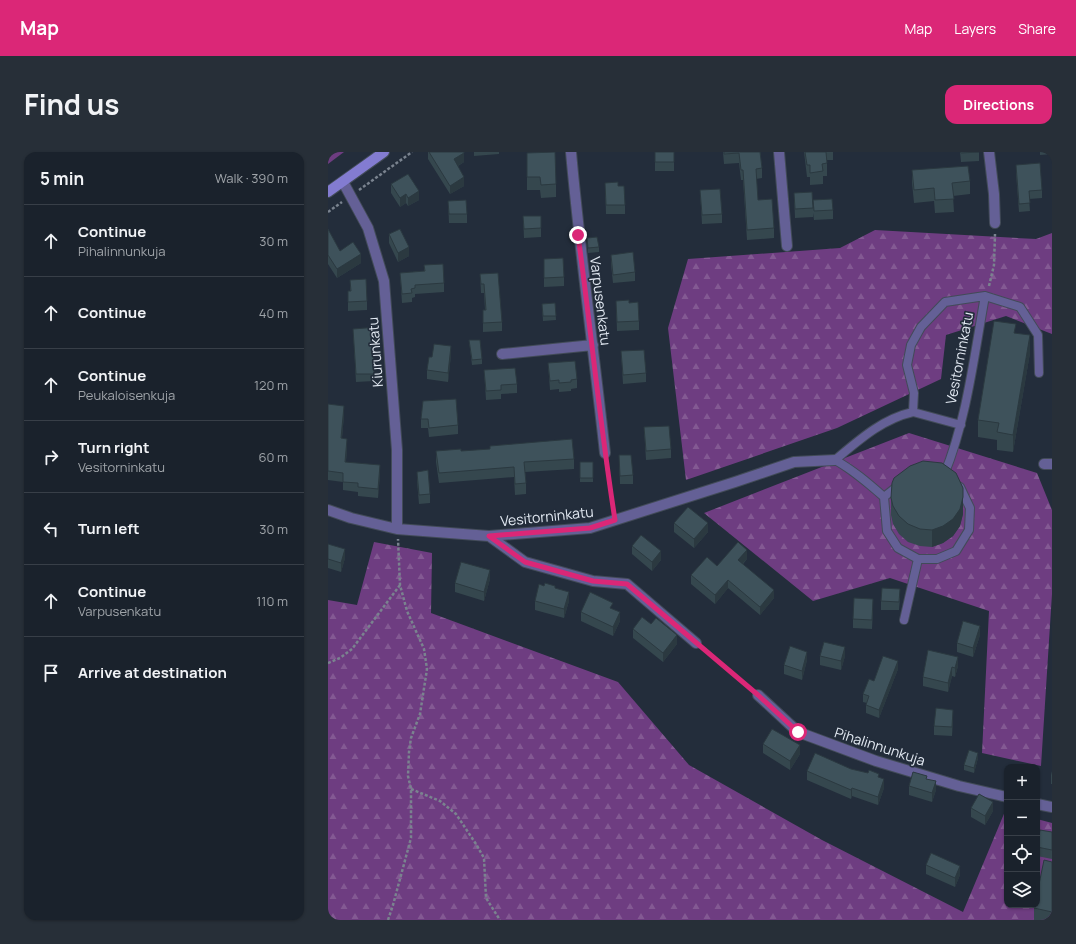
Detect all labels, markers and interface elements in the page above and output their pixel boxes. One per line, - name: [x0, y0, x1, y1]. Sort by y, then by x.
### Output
- text: Map: [20, 15, 59, 41]
- text: Map: [904, 19, 932, 38]
- text: Layers: [954, 19, 996, 38]
- text: Share: [1018, 19, 1056, 38]
- text: Find us: [24, 85, 119, 123]
- button: Directions: [945, 85, 1052, 124]
- text: 5 min: [40, 167, 84, 190]
- text: Walk · 390 m: [215, 169, 288, 187]
- text: Continue: [78, 221, 146, 242]
- route end: [569, 226, 587, 244]
- icon: ahead: [40, 230, 62, 252]
- text: 30 m: [259, 232, 288, 250]
- text: Pihalinnunkuja: [78, 242, 165, 260]
- street label: Varpusenkatu: [586, 255, 616, 347]
- icon: ahead: [40, 302, 62, 324]
- text: Continue: [78, 302, 146, 323]
- text: 40 m: [259, 304, 288, 322]
- street label: Vesitorninkatu: [941, 310, 977, 406]
- street label: Kiurunkatu: [363, 316, 387, 388]
- text: Continue: [78, 365, 146, 386]
- icon: ahead: [40, 374, 62, 396]
- text: 120 m: [254, 376, 288, 394]
- text: Peukaloisenkuja: [78, 386, 175, 404]
- text: Turn right: [78, 437, 149, 458]
- icon: right: [40, 446, 62, 468]
- text: 60 m: [258, 448, 288, 466]
- text: Vesitorninkatu: [78, 458, 165, 476]
- street label: Vesitorninkatu: [499, 502, 595, 530]
- icon: left: [40, 518, 62, 540]
- text: Turn left: [78, 518, 140, 539]
- text: 30 m: [259, 520, 288, 538]
- text: Continue: [78, 581, 146, 602]
- icon: ahead: [40, 590, 62, 612]
- text: 110 m: [256, 592, 288, 610]
- text: Varpusenkatu: [78, 602, 161, 620]
- icon: arrive: [40, 662, 62, 684]
- text: Arrive at destination: [78, 662, 227, 683]
- street label: Pihalinnunkuja: [832, 722, 928, 770]
- route start: [789, 723, 807, 741]
- map controls: [1004, 764, 1040, 908]
- button: +: [1004, 764, 1040, 800]
- button: −: [1004, 800, 1040, 836]
- button: locate: [1004, 836, 1040, 872]
- button: layers: [1004, 872, 1040, 908]

